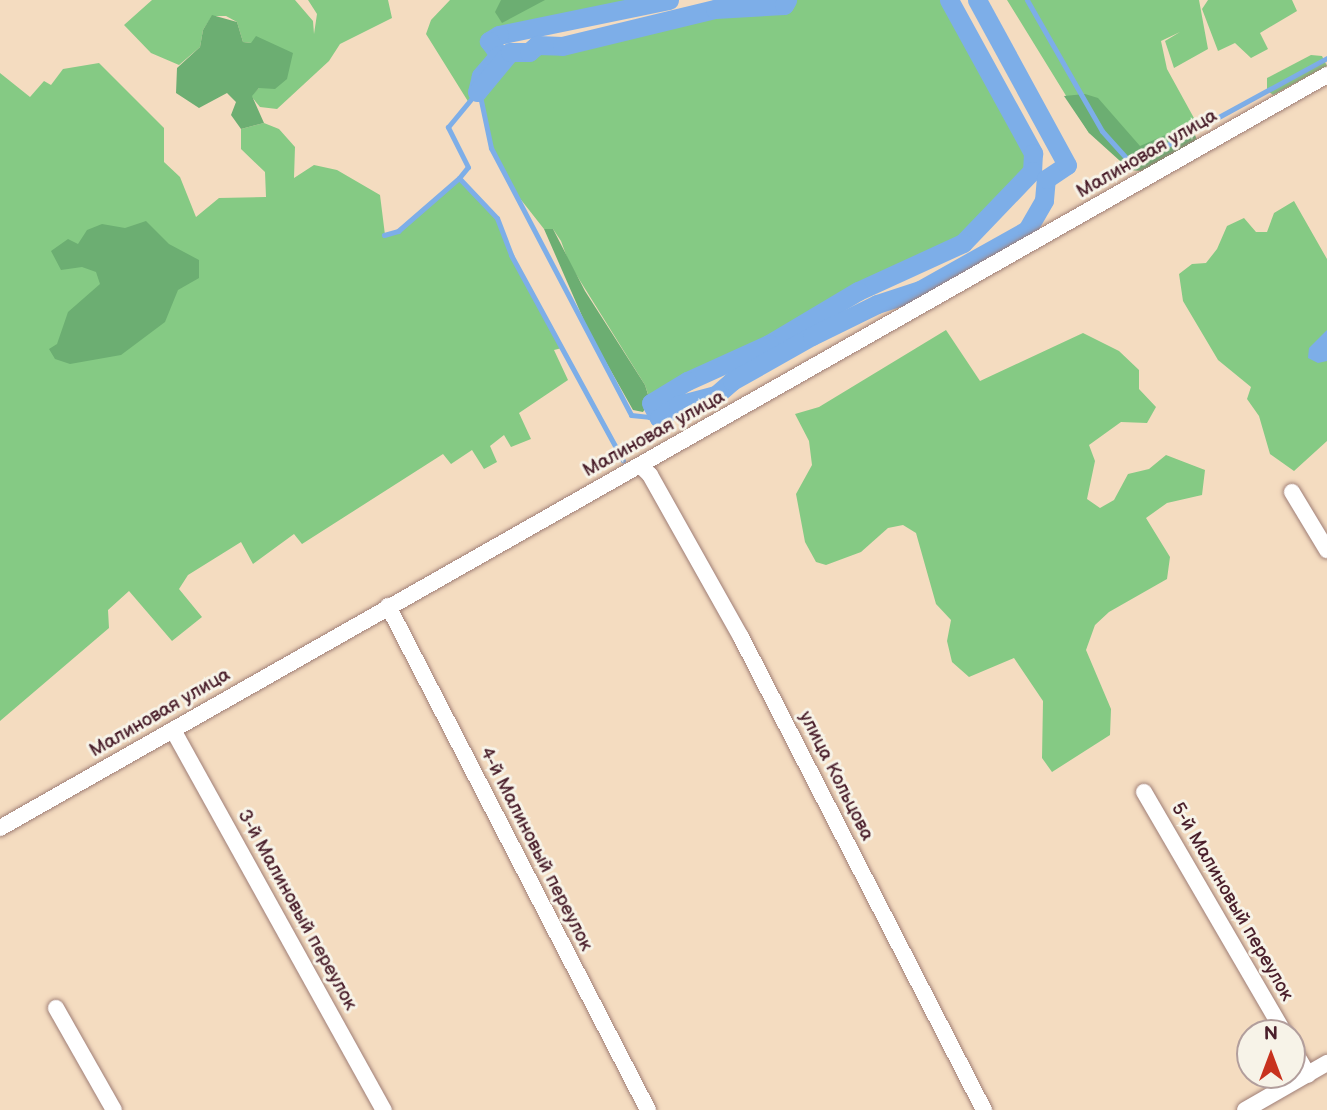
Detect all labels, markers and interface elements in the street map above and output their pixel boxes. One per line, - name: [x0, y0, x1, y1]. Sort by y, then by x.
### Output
- street label: Малиновая улица: [1073, 104, 1221, 204]
- street label: Малиновая улица: [579, 386, 729, 482]
- street label: Малиновая улица: [86, 663, 234, 763]
- street label: улица Кольцова: [794, 707, 878, 845]
- street label: 4-й Малиновый переулок: [475, 743, 597, 955]
- street label: 5-й Малиновый переулок: [1166, 799, 1298, 1005]
- street label: 3-й Малиновый переулок: [232, 806, 362, 1014]
- north arrow: [1236, 1019, 1306, 1089]
- text: N: [1264, 1023, 1278, 1046]

